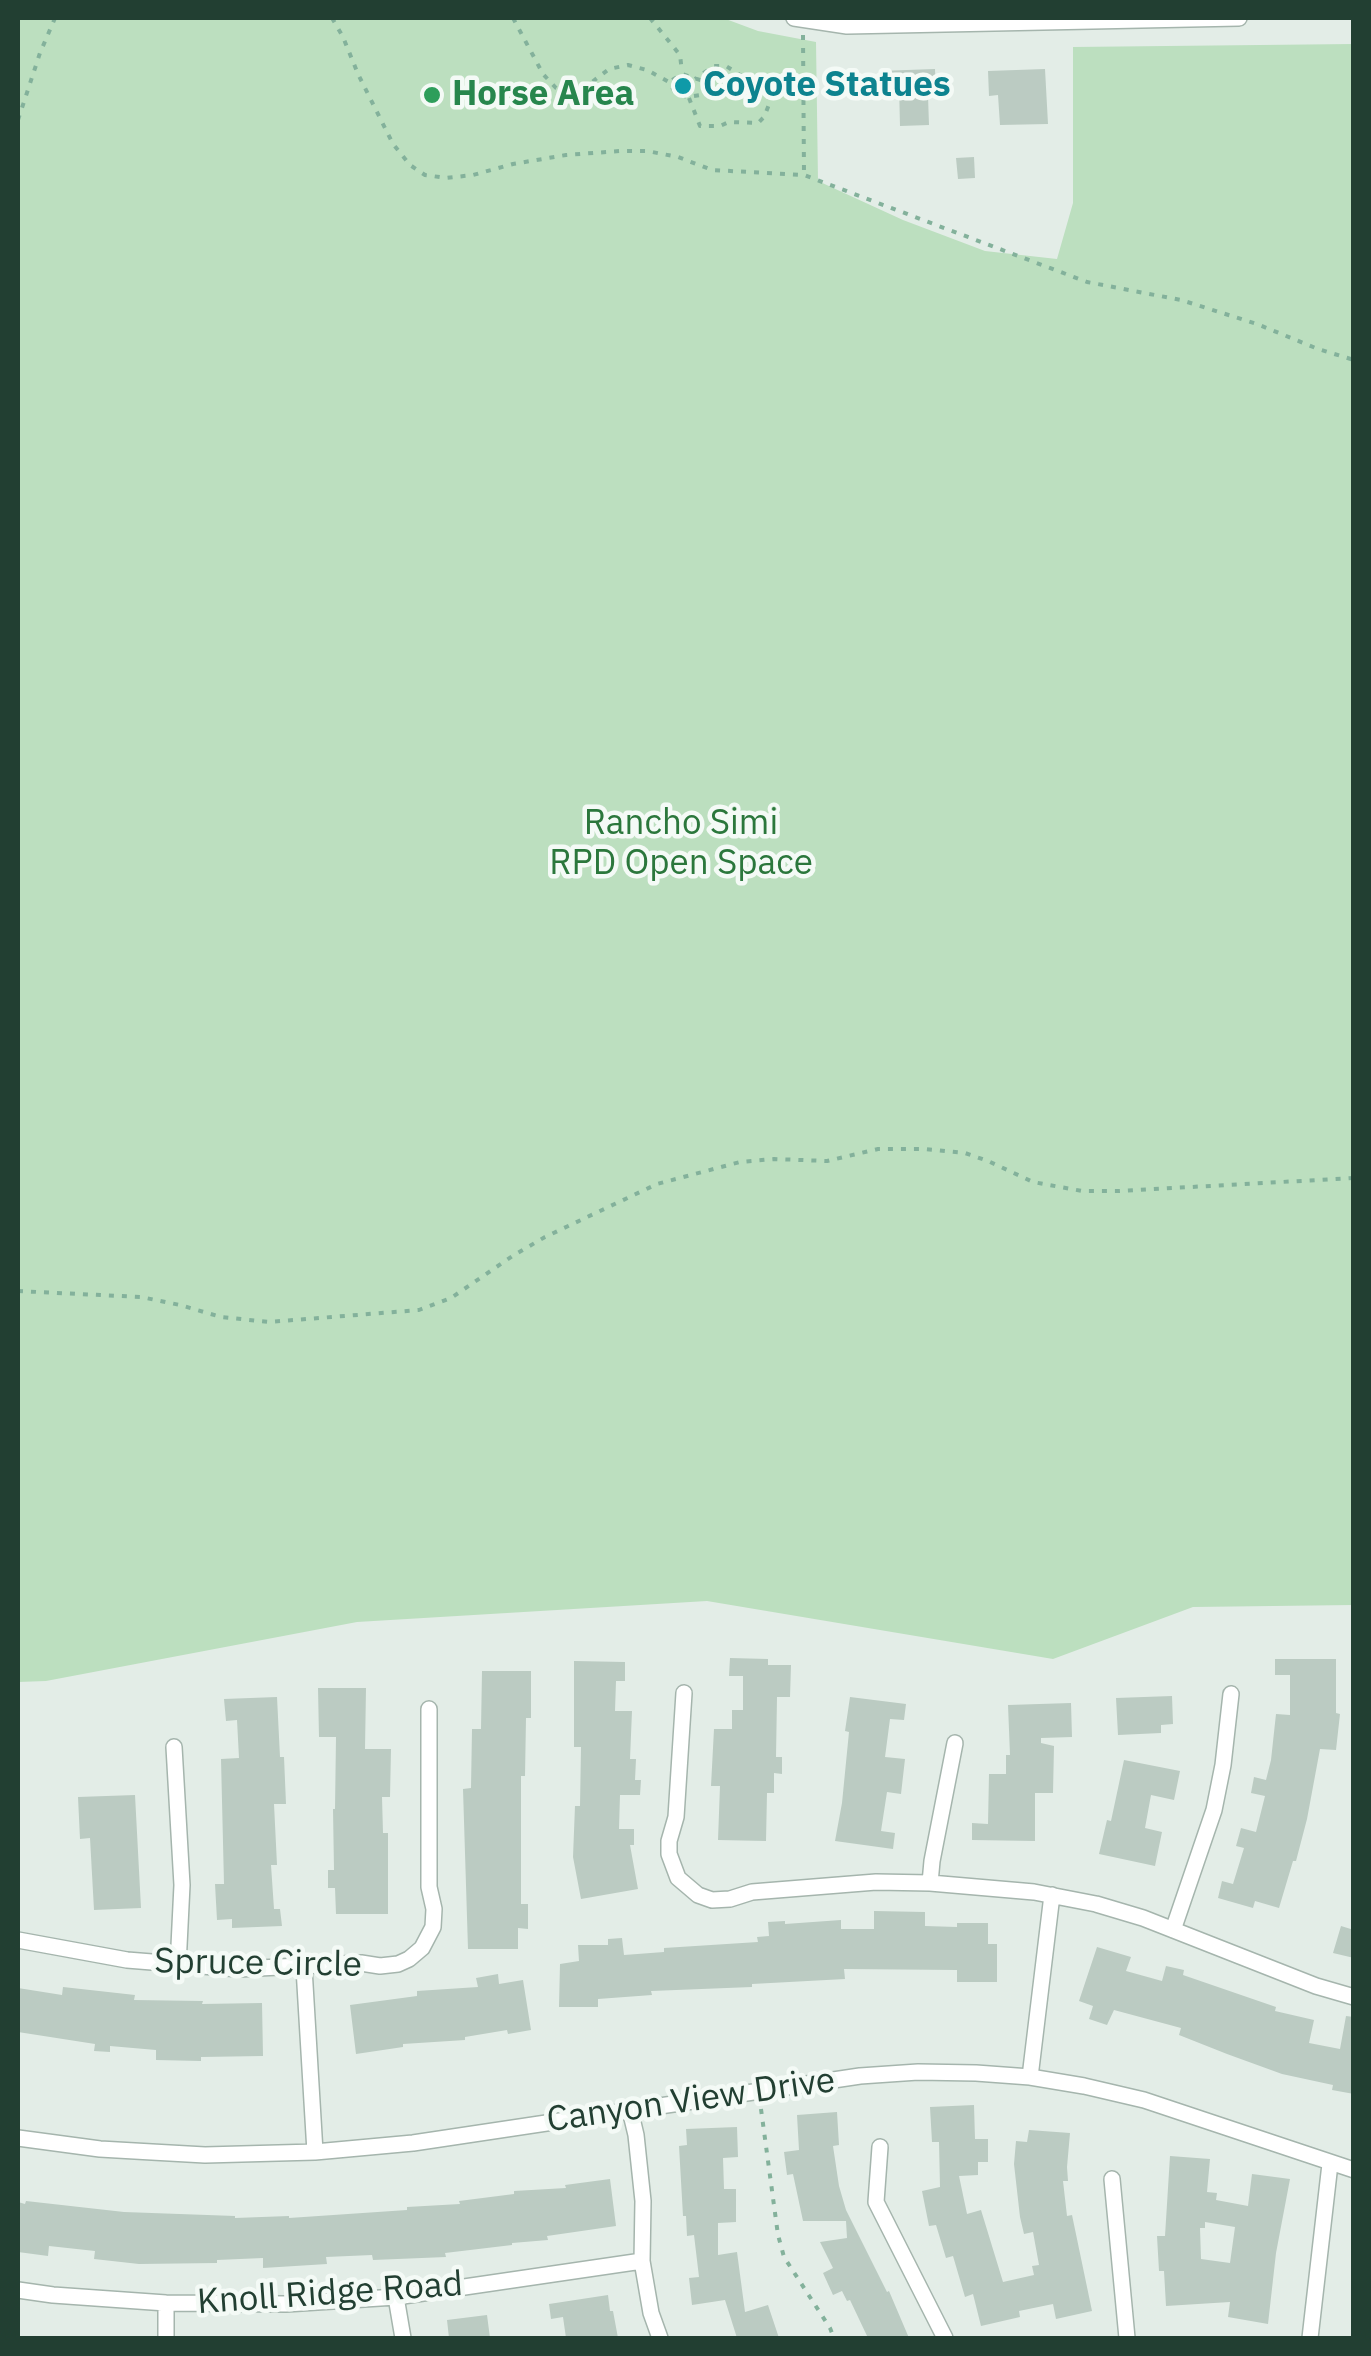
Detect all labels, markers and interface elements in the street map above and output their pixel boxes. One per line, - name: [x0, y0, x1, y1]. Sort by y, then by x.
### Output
- place label: Coyote Statues: [703, 65, 951, 107]
- place label: Horse Area: [452, 74, 634, 116]
- marker: Coyote Statues: [672, 75, 694, 97]
- marker: Horse Area: [421, 84, 443, 106]
- park label: Rancho Simi RPD Open Space: [549, 803, 813, 885]
- street label: Spruce Circle: [154, 1941, 362, 1987]
- street label: Canyon View Drive: [544, 2060, 838, 2142]
- street label: Knoll Ridge Road: [196, 2264, 464, 2324]

